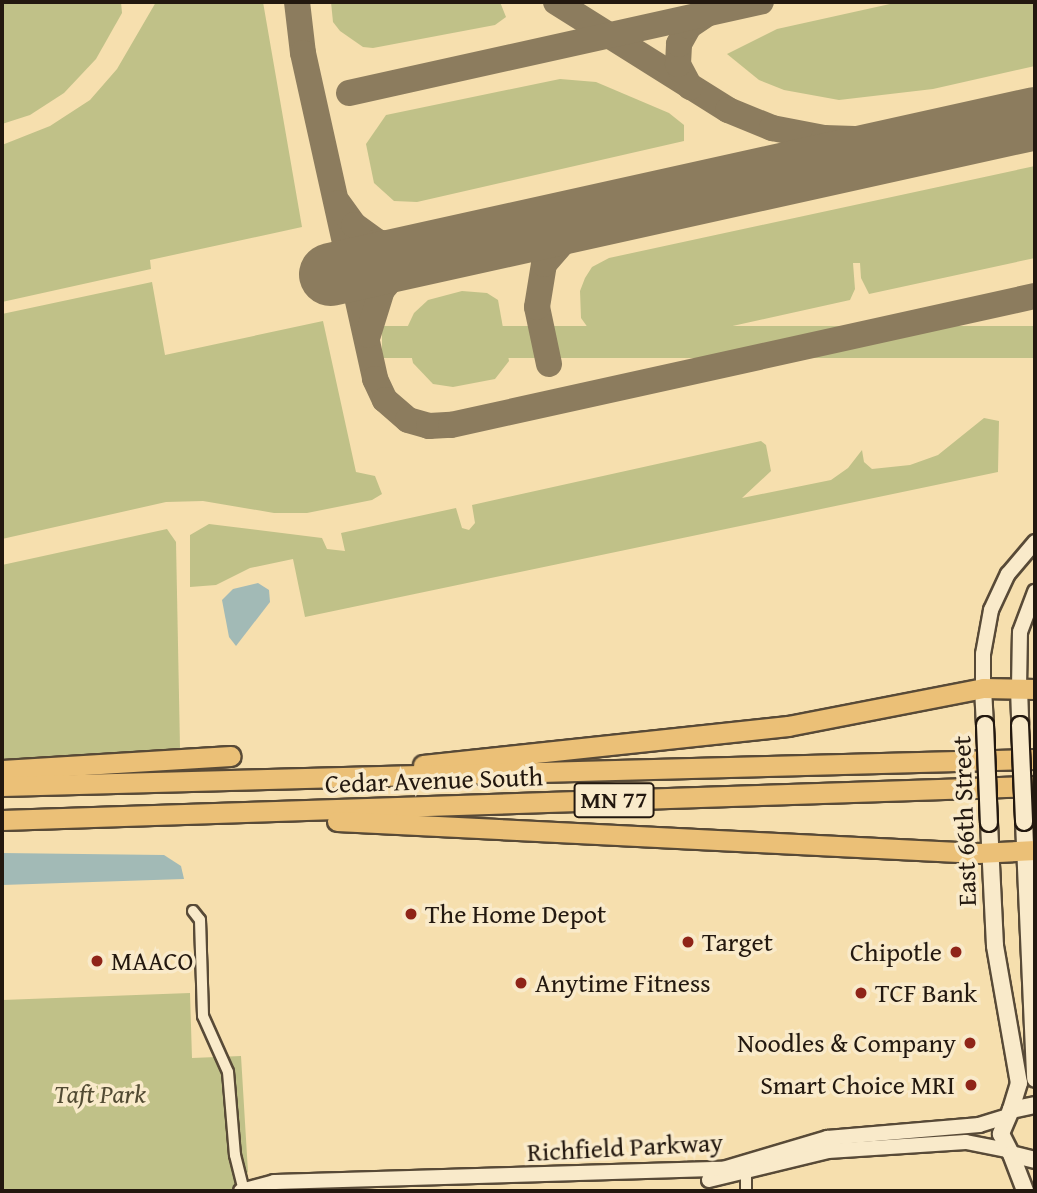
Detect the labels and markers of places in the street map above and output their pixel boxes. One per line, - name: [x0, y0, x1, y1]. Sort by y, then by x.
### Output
- place label: The Home Depot: [425, 898, 606, 930]
- marker: The Home Depot: [403, 906, 419, 922]
- place label: Target: [702, 926, 773, 958]
- marker: Target: [680, 934, 696, 950]
- place label: Chipotle: [850, 936, 942, 968]
- marker: Chipotle: [948, 944, 964, 960]
- place label: MAACO: [111, 945, 193, 977]
- marker: MAACO: [89, 953, 105, 969]
- place label: Anytime Fitness: [535, 967, 711, 999]
- marker: Anytime Fitness: [513, 975, 529, 991]
- place label: TCF Bank: [875, 977, 977, 1009]
- marker: TCF Bank: [853, 985, 869, 1001]
- place label: Noodles & Company: [737, 1027, 956, 1059]
- marker: Noodles & Company: [962, 1035, 978, 1051]
- place label: Smart Choice MRI: [760, 1069, 955, 1101]
- marker: Smart Choice MRI: [961, 1075, 981, 1095]

